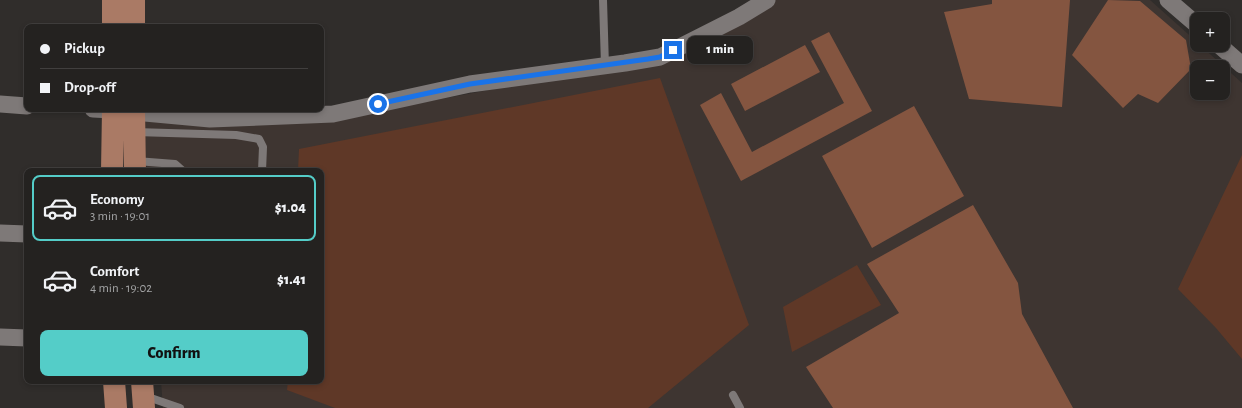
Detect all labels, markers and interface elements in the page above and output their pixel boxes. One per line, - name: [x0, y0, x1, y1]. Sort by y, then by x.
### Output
- map controls: [1190, 12, 1230, 100]
- button: +: [1190, 12, 1230, 52]
- callout: 1 min: [687, 36, 753, 64]
- text: Pickup: [64, 41, 105, 56]
- route end: [664, 41, 682, 59]
- text: 1 min: [706, 43, 734, 56]
- button: −: [1190, 60, 1230, 100]
- text: Drop-off: [64, 80, 116, 95]
- route start: [369, 95, 387, 113]
- icon: car: [42, 190, 78, 226]
- text: Economy: [90, 192, 144, 207]
- text: $1.04: [275, 200, 306, 215]
- text: 3 min · 19:01: [90, 210, 150, 223]
- icon: car: [42, 262, 78, 298]
- text: Comfort: [90, 264, 139, 279]
- text: $1.41: [277, 272, 306, 287]
- text: 4 min · 19:02: [90, 282, 152, 295]
- button: Confirm: [40, 330, 308, 376]

